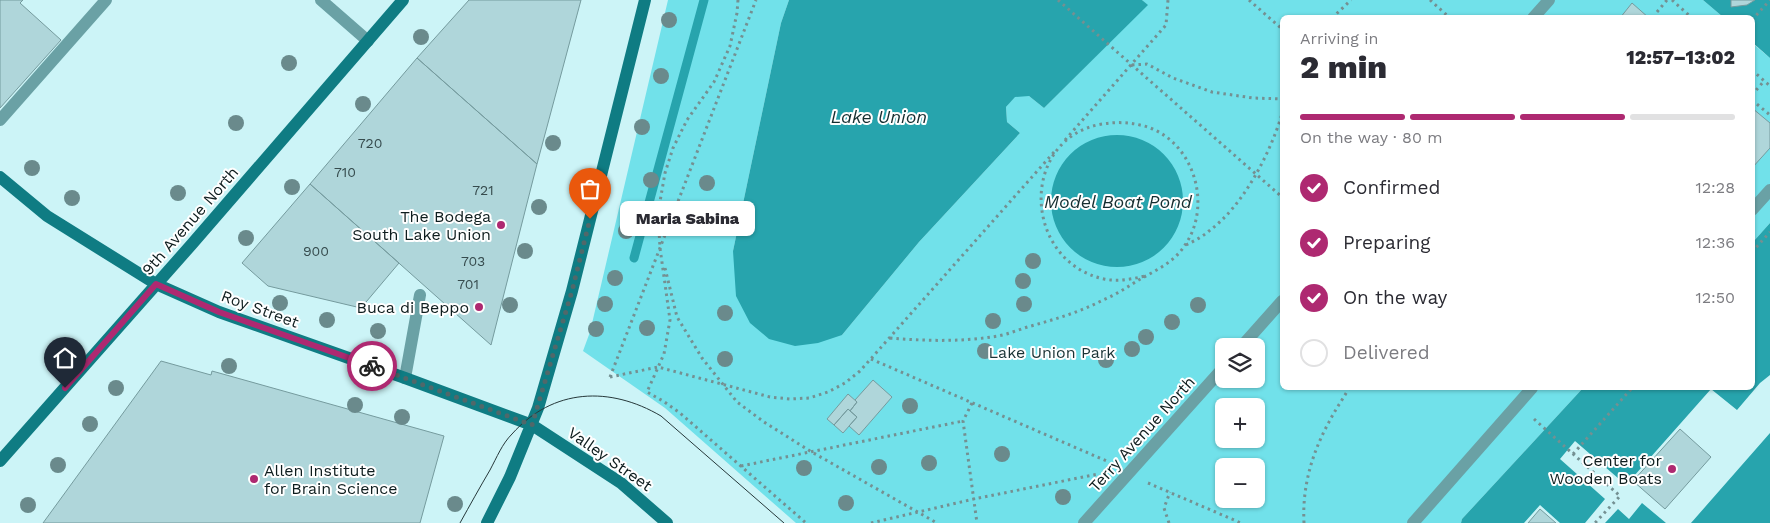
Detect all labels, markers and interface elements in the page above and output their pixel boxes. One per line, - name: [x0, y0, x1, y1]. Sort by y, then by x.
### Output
- text: Arriving in: [1300, 29, 1378, 48]
- text: 12:57–13:02: [1626, 46, 1735, 69]
- text: 2 min: [1300, 48, 1387, 86]
- water label: Lake Union: [831, 106, 927, 127]
- text: On the way · 80 m: [1300, 128, 1443, 147]
- house number: 720: [358, 135, 382, 151]
- street label: 9th Avenue North: [138, 163, 242, 279]
- house number: 710: [334, 164, 356, 180]
- pin: [569, 168, 611, 219]
- icon: check: [1300, 174, 1328, 202]
- icon: bag: [576, 175, 604, 203]
- text: Confirmed: [1343, 176, 1440, 199]
- text: 12:28: [1696, 178, 1735, 197]
- house number: 721: [472, 182, 494, 198]
- water label: Model Boat Pond: [1044, 191, 1193, 212]
- callout: Maria Sabina: [620, 202, 755, 236]
- place label: The Bodega South Lake Union: [352, 207, 491, 244]
- text: Maria Sabina: [636, 209, 739, 228]
- marker: The Bodega South Lake Union: [495, 219, 507, 231]
- icon: check: [1300, 229, 1328, 257]
- text: Preparing: [1343, 231, 1430, 254]
- text: 12:36: [1696, 233, 1735, 252]
- house number: 900: [303, 243, 329, 259]
- house number: 703: [461, 253, 485, 269]
- house number: 701: [457, 276, 479, 292]
- icon: check: [1300, 284, 1328, 312]
- street label: Roy Street: [219, 286, 302, 332]
- text: On the way: [1343, 286, 1447, 309]
- text: 12:50: [1695, 288, 1735, 307]
- place label: Buca di Beppo: [356, 298, 469, 317]
- marker: Buca di Beppo: [473, 301, 485, 313]
- pin: [44, 337, 86, 388]
- map controls: [1215, 338, 1265, 508]
- button: layers: [1215, 338, 1265, 388]
- courier: [347, 341, 397, 391]
- text: Delivered: [1343, 341, 1430, 364]
- park label: Lake Union Park: [989, 343, 1115, 362]
- icon: home: [51, 344, 79, 372]
- icon: bike: [358, 352, 386, 380]
- street label: Terry Avenue North: [1085, 372, 1199, 496]
- button: +: [1215, 398, 1265, 448]
- street label: Valley Street: [564, 423, 656, 495]
- place label: Center for Wooden Boats: [1549, 451, 1662, 488]
- button: −: [1215, 458, 1265, 508]
- place label: Allen Institute for Brain Science: [264, 461, 398, 498]
- marker: Center for Wooden Boats: [1666, 463, 1678, 475]
- marker: Allen Institute for Brain Science: [248, 473, 260, 485]

